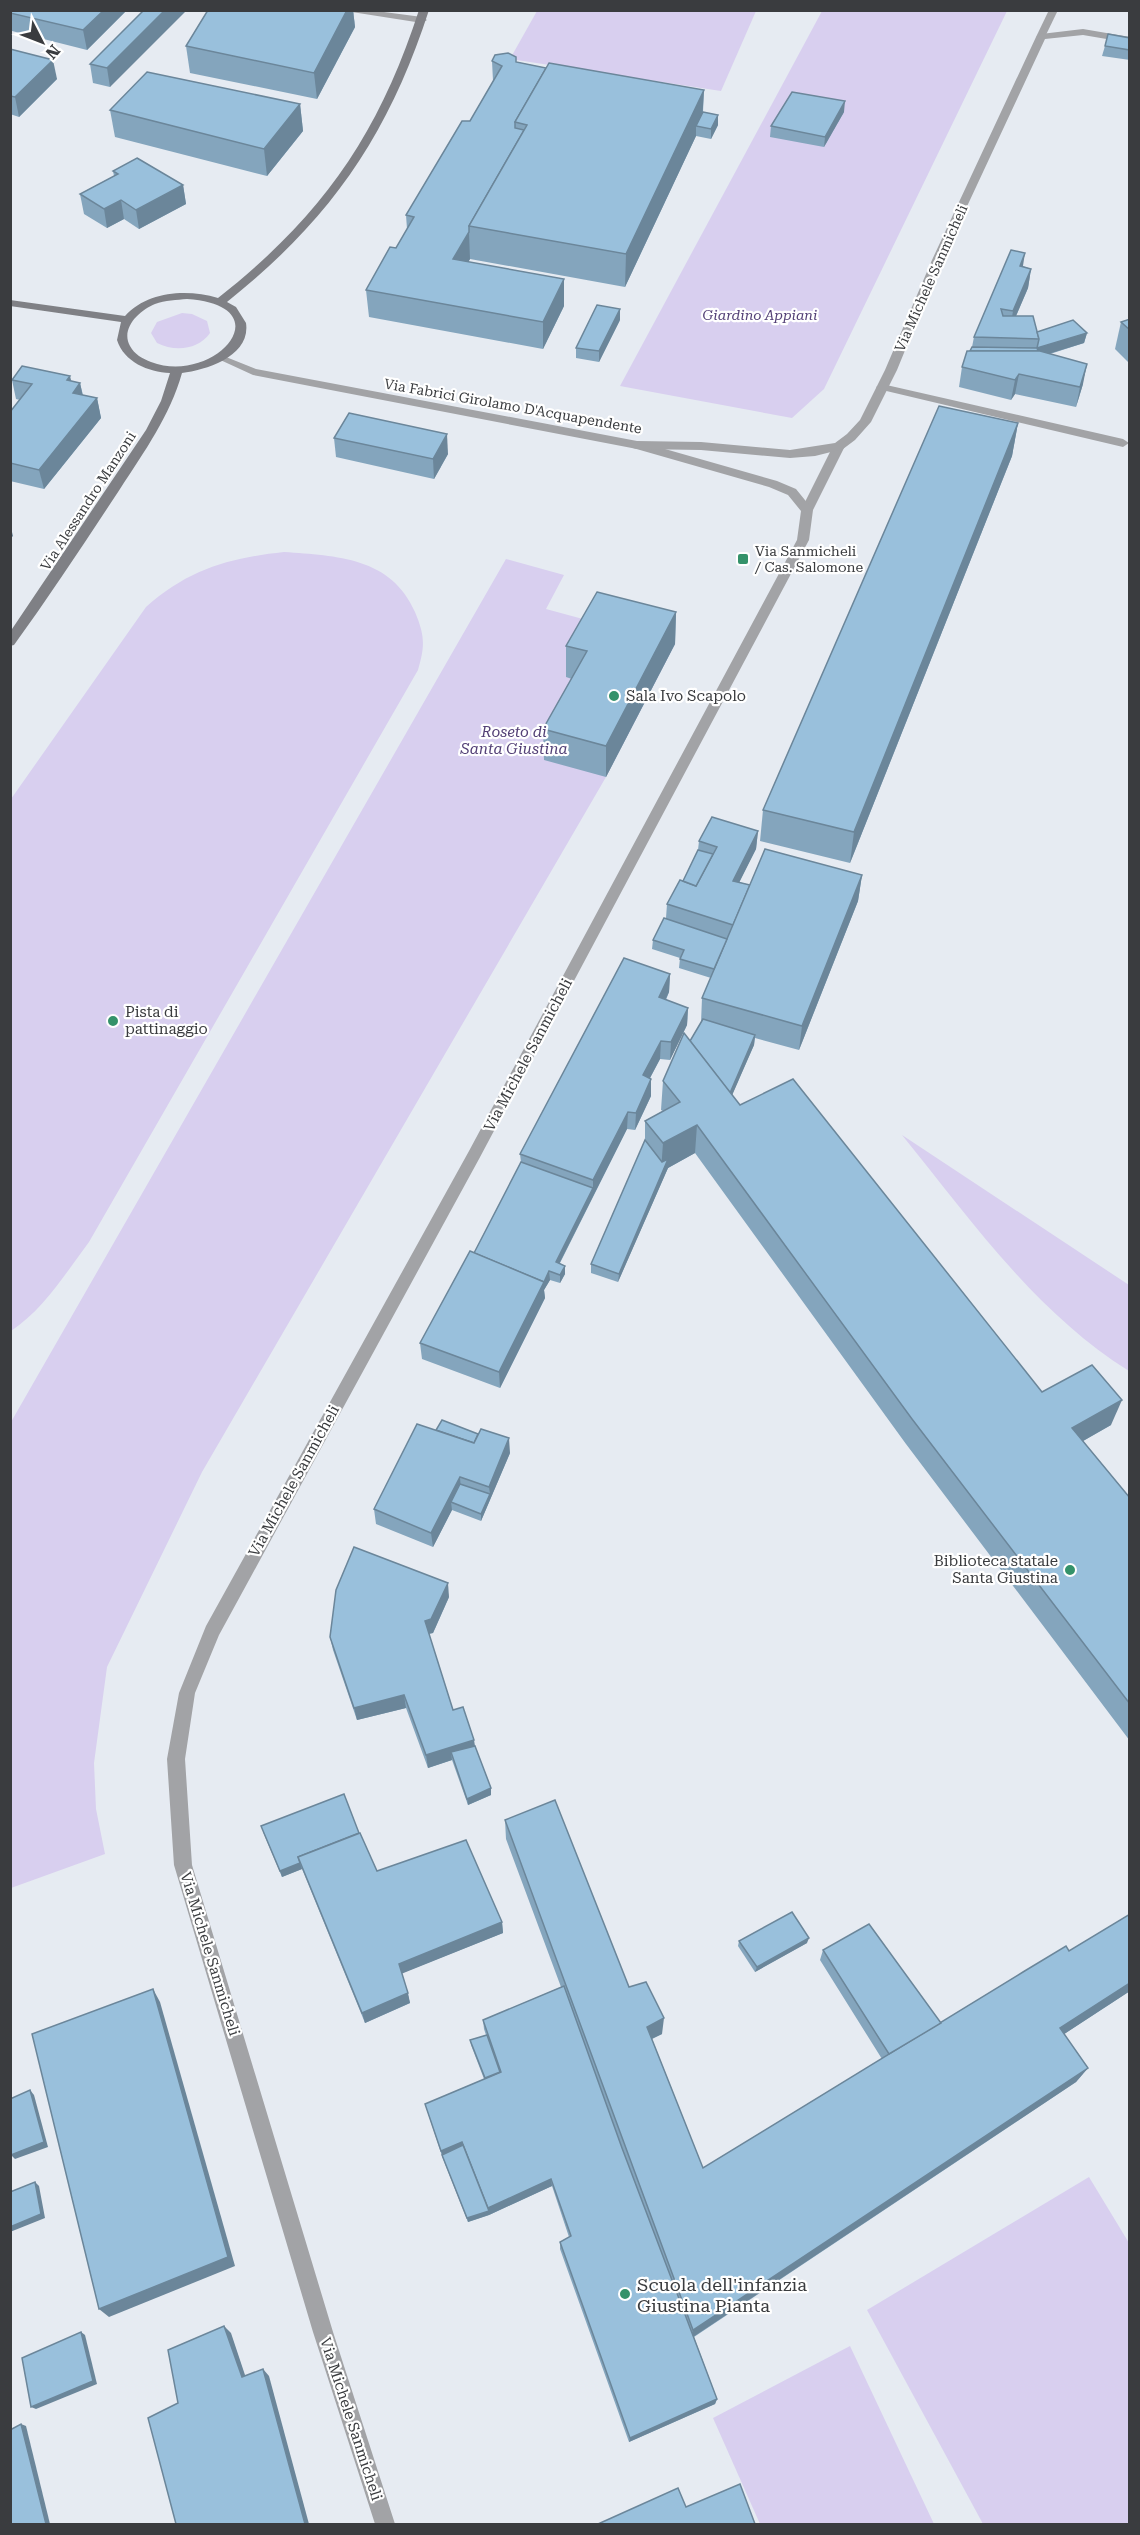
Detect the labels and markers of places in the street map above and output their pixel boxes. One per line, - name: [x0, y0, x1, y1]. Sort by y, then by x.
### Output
- place label: Via Sanmicheli / Cas. Salomone: [754, 543, 864, 575]
- marker: Via Sanmicheli / Cas. Salomone: [736, 552, 750, 566]
- place label: Sala Ivo Scapolo: [626, 687, 746, 705]
- marker: Sala Ivo Scapolo: [607, 689, 621, 703]
- place label: Pista di pattinaggio: [125, 1003, 208, 1038]
- marker: Pista di pattinaggio: [106, 1014, 120, 1028]
- place label: Biblioteca statale Santa Giustina: [934, 1552, 1058, 1587]
- marker: Biblioteca statale Santa Giustina: [1063, 1563, 1077, 1577]
- place label: Scuola dell'infanzia Giustina Pianta: [637, 2274, 807, 2316]
- marker: Scuola dell'infanzia Giustina Pianta: [618, 2287, 632, 2301]

